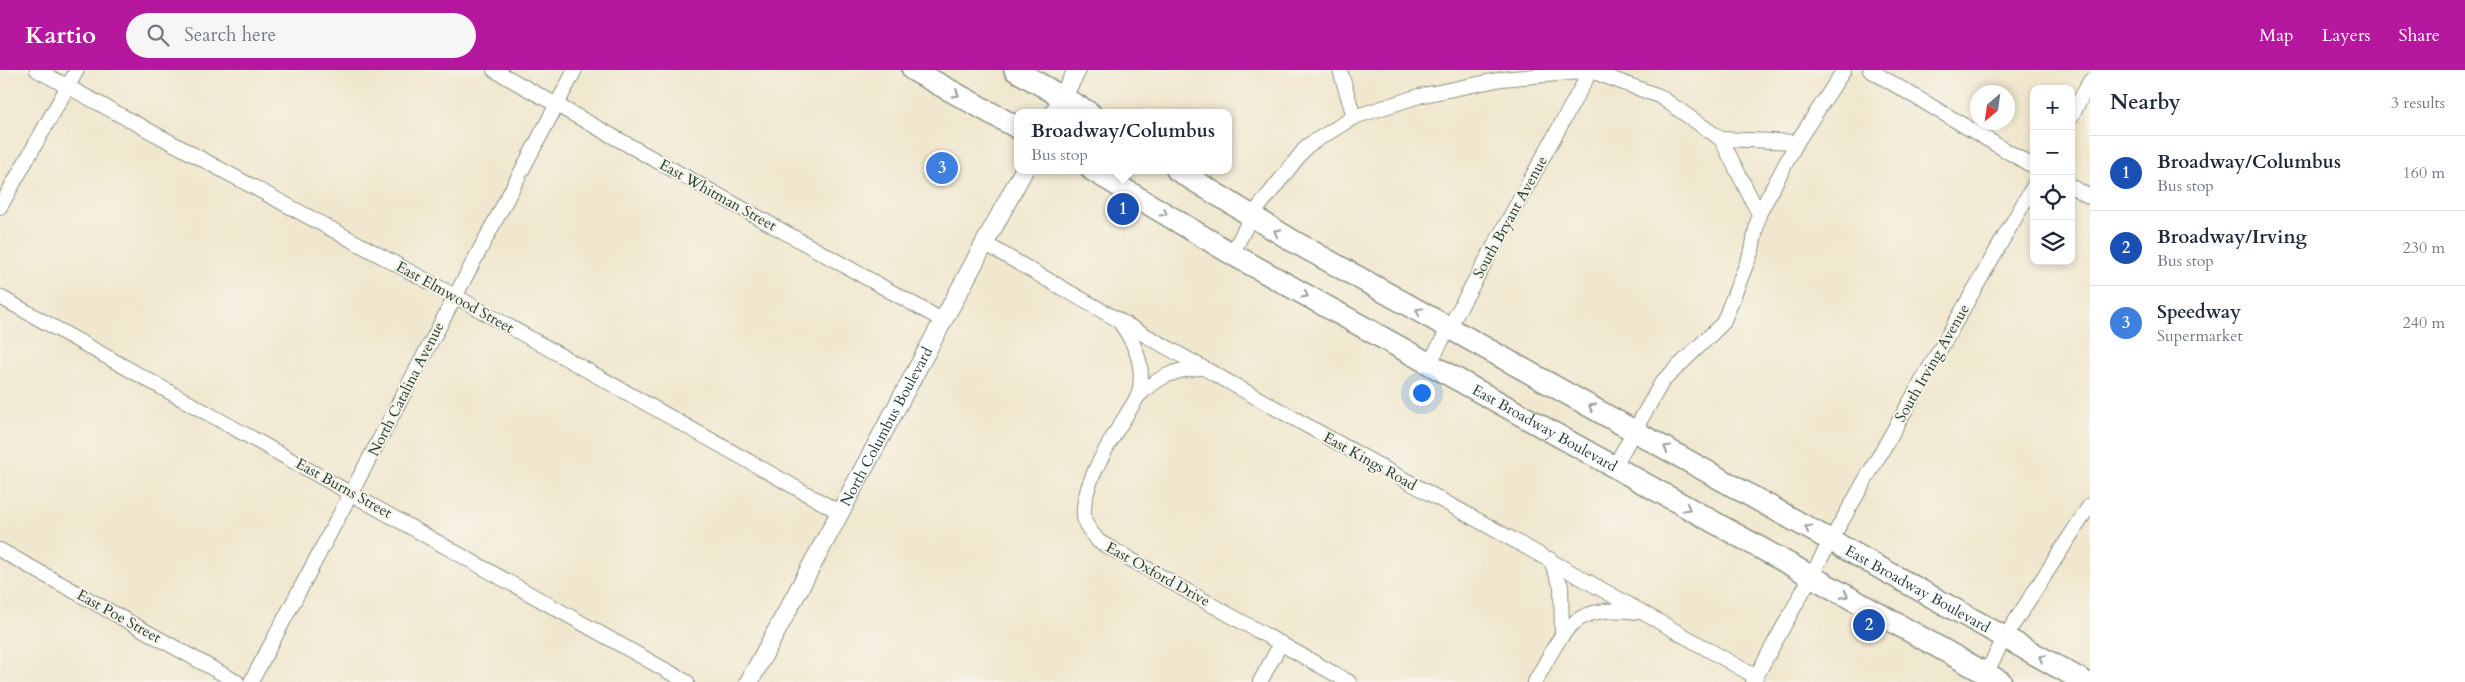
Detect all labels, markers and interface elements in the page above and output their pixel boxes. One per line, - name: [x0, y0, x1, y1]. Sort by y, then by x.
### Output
- search box: [126, 13, 476, 58]
- text: Kartio: [25, 19, 96, 52]
- icon: search: [144, 21, 172, 49]
- text: Search here: [184, 22, 276, 48]
- text: Map: [2259, 23, 2294, 48]
- text: Layers: [2322, 23, 2371, 48]
- text: Share: [2399, 23, 2440, 48]
- north arrow: [1970, 85, 2015, 130]
- map controls: [2030, 85, 2075, 265]
- button: +: [2030, 85, 2075, 130]
- one-way arrow: [951, 87, 960, 97]
- text: Nearby: [2110, 88, 2181, 117]
- text: 3 results: [2391, 92, 2445, 114]
- popup: [1014, 109, 1232, 174]
- text: Broadway/Columbus: [1031, 118, 1215, 144]
- button: −: [2030, 130, 2075, 175]
- text: Bus stop: [1031, 144, 1088, 166]
- pin: 3: [926, 149, 958, 187]
- text: Broadway/Columbus: [2157, 149, 2341, 175]
- street label: South Bryant Avenue: [1468, 152, 1552, 282]
- street label: East Whitman Street: [656, 154, 780, 236]
- text: 1: [2122, 162, 2130, 184]
- text: 160 m: [2403, 162, 2445, 184]
- button: locate: [2030, 175, 2075, 220]
- text: Bus stop: [2157, 175, 2214, 197]
- pin: 1: [1107, 190, 1139, 228]
- one-way arrow: [1159, 207, 1168, 217]
- button: layers: [2030, 220, 2075, 265]
- text: Broadway/Irving: [2157, 224, 2307, 250]
- one-way arrow: [1274, 228, 1283, 238]
- text: 2: [2122, 237, 2130, 259]
- text: 230 m: [2403, 237, 2445, 259]
- text: Bus stop: [2157, 250, 2214, 272]
- street label: East Elmwood Street: [393, 256, 518, 338]
- one-way arrow: [1300, 288, 1309, 298]
- text: Speedway: [2157, 299, 2241, 325]
- street label: South Irving Avenue: [1890, 300, 1974, 426]
- one-way arrow: [1416, 307, 1425, 317]
- text: 3: [2122, 312, 2130, 334]
- text: 240 m: [2403, 312, 2445, 334]
- street label: North Catalina Avenue: [363, 318, 449, 460]
- text: Supermarket: [2157, 325, 2243, 347]
- street label: North Columbus Boulevard: [835, 343, 937, 510]
- your location: [1409, 380, 1435, 406]
- street label: East Broadway Boulevard: [1468, 380, 1621, 476]
- one-way arrow: [1588, 403, 1597, 413]
- street label: East Kings Road: [1320, 427, 1420, 495]
- one-way arrow: [1663, 445, 1672, 455]
- street label: East Burns Street: [292, 453, 396, 523]
- one-way arrow: [1682, 502, 1691, 512]
- one-way arrow: [1805, 524, 1814, 534]
- street label: East Oxford Drive: [1102, 537, 1214, 611]
- street label: East Broadway Boulevard: [1842, 540, 1994, 637]
- street label: East Poe Street: [73, 585, 165, 648]
- one-way arrow: [1839, 589, 1848, 599]
- pin: 2: [1853, 606, 1885, 644]
- one-way arrow: [2038, 654, 2047, 664]

